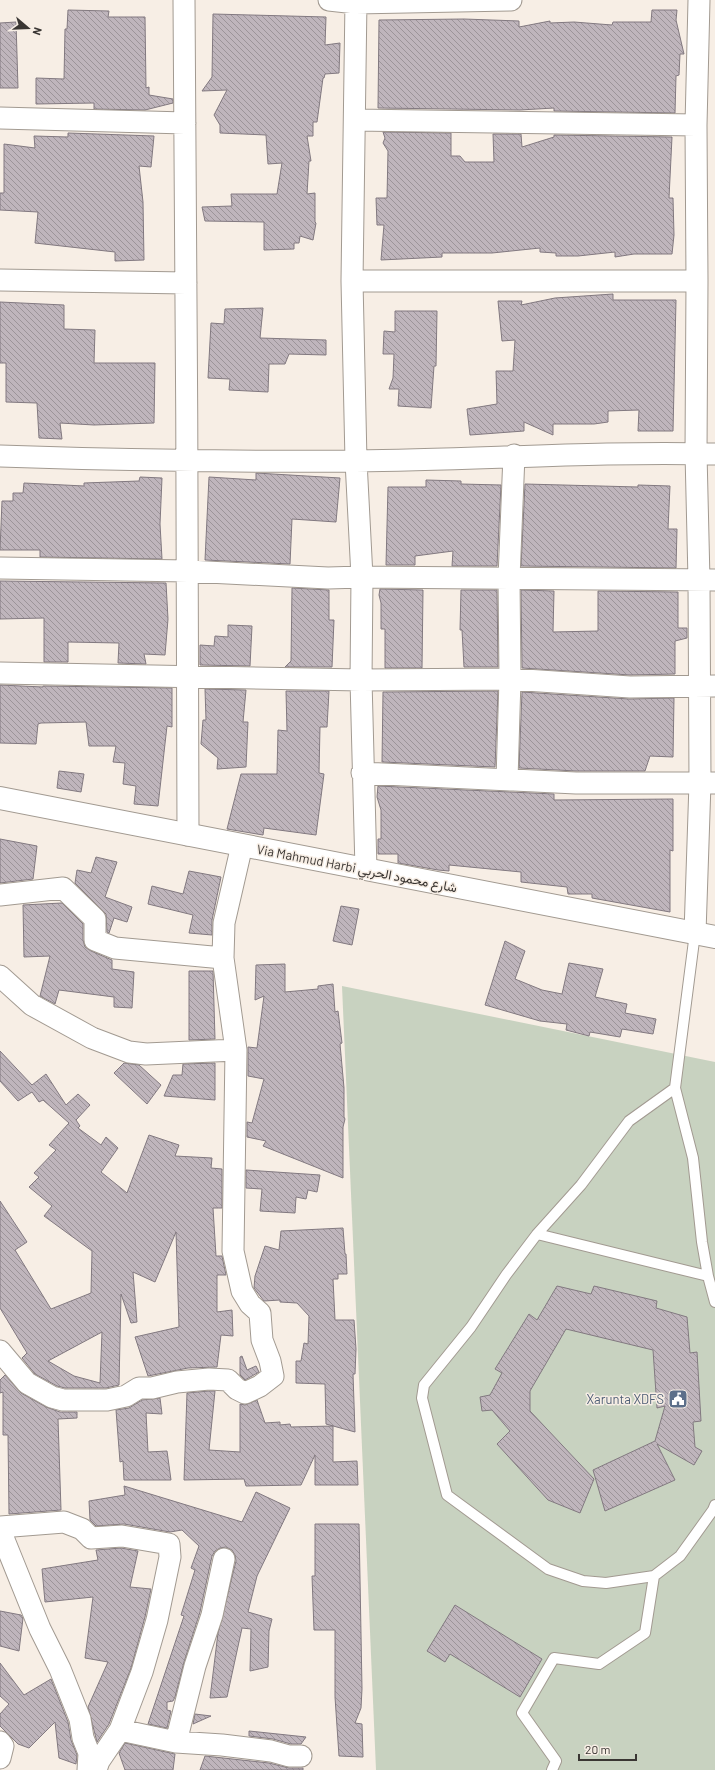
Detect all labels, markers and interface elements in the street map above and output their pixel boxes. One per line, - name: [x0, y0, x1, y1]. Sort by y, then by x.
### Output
- north arrow: [8, 8, 48, 48]
- text: N: [31, 26, 45, 37]
- street label: Via Mahmud Harbi شارع محمود الحربي: [255, 841, 459, 898]
- public building icon: Xarunta XDFS: [667, 1388, 689, 1410]
- place label: Xarunta XDFS: [587, 1391, 664, 1407]
- scale bar: [579, 1736, 636, 1762]
- text: 20 m: [585, 1742, 611, 1756]

